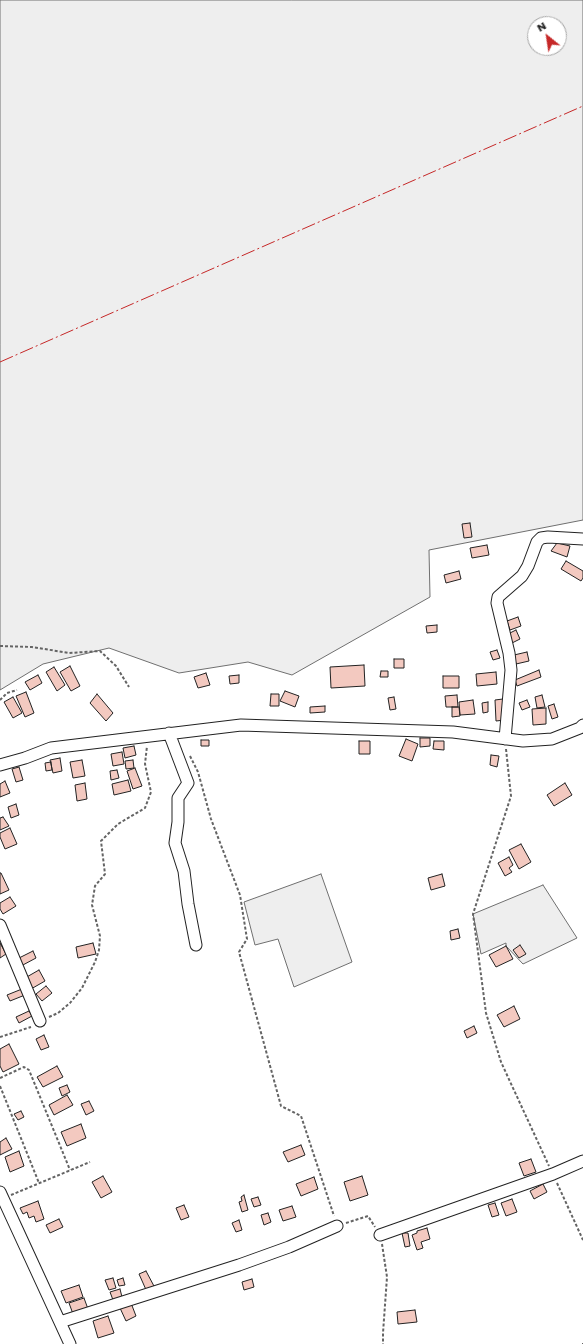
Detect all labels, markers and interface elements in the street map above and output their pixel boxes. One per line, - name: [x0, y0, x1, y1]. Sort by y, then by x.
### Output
- north arrow: [527, 16, 567, 56]
- text: N: [534, 17, 549, 35]

